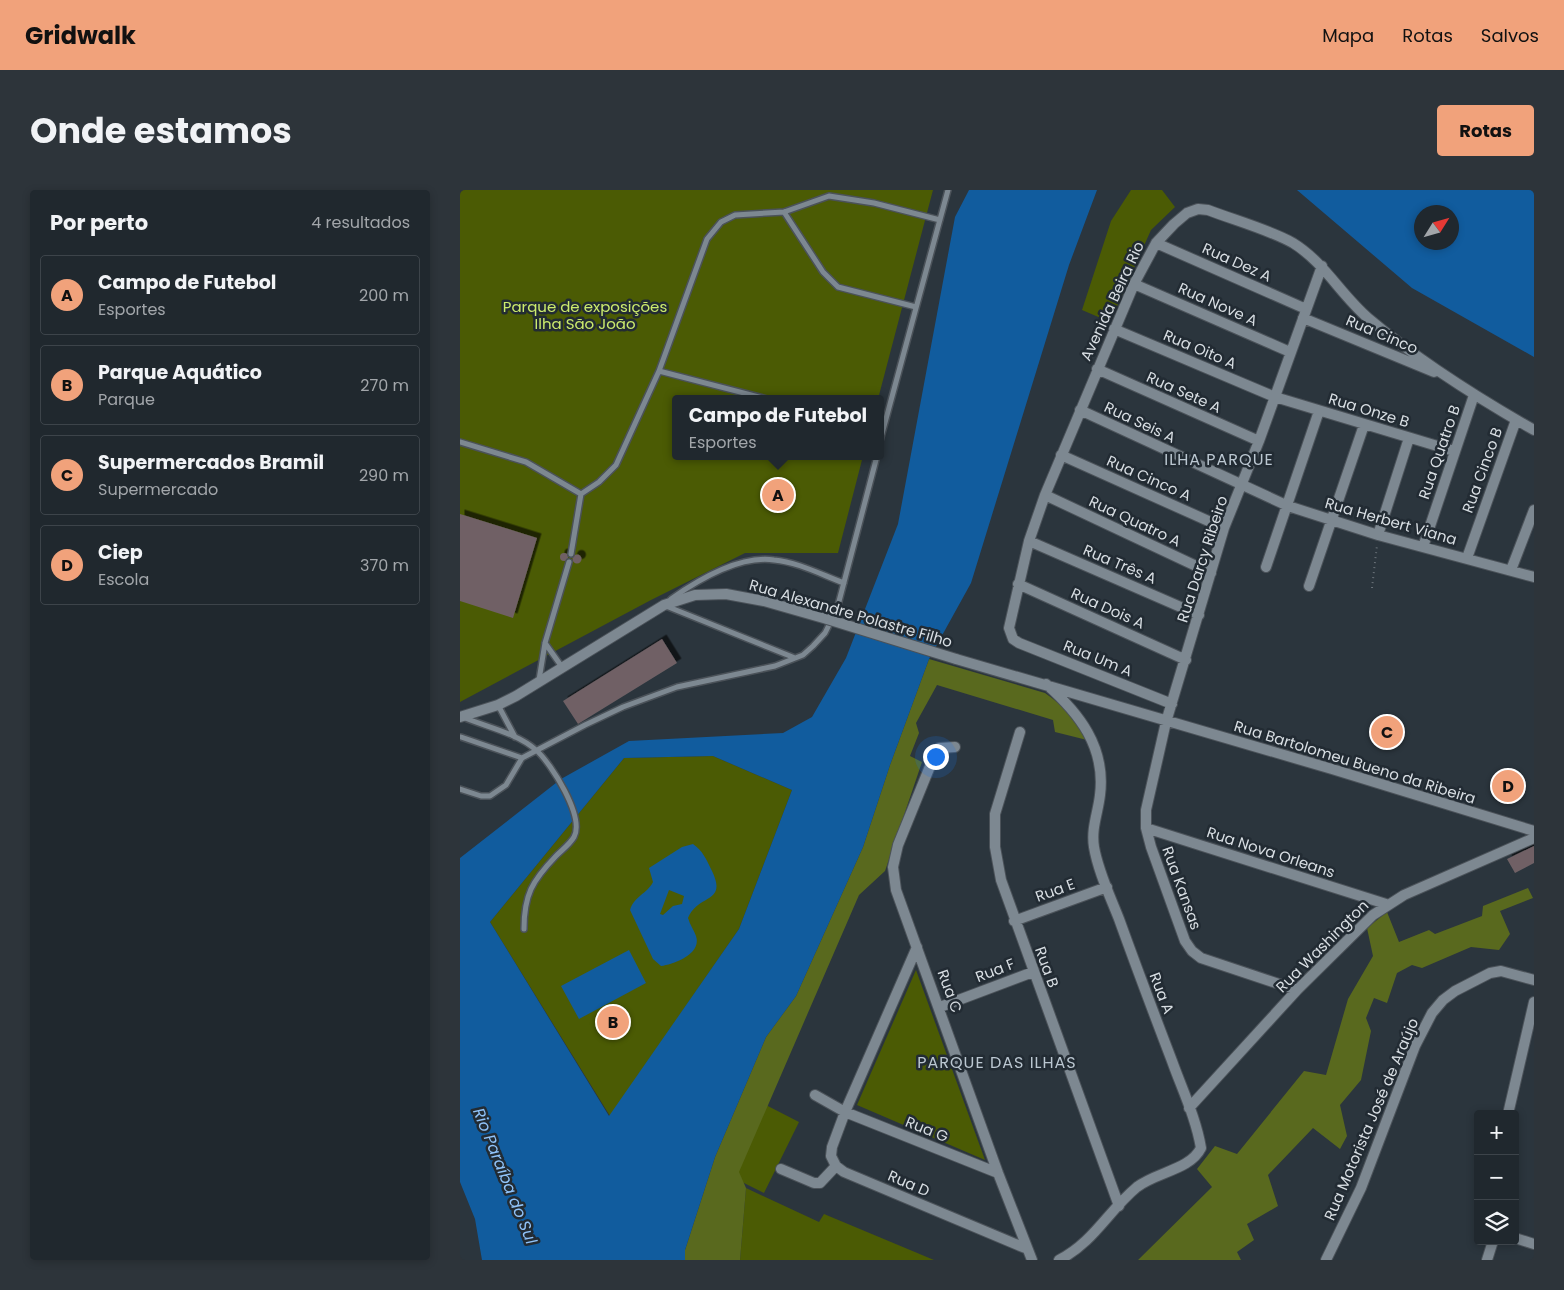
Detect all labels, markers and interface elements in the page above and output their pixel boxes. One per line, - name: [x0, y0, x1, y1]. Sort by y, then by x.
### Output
- text: Gridwalk: [25, 19, 136, 52]
- text: Mapa: [1322, 23, 1374, 48]
- text: Rotas: [1402, 23, 1453, 48]
- text: Salvos: [1481, 23, 1539, 48]
- button: Rotas: [1437, 105, 1534, 156]
- text: Onde estamos: [30, 106, 292, 155]
- north arrow: [1414, 205, 1459, 250]
- text: Por perto: [50, 208, 148, 237]
- text: 4 resultados: [311, 211, 410, 234]
- street label: Rua Dez A: [1199, 237, 1275, 287]
- street label: Avenida Beira Rio: [1075, 238, 1149, 364]
- text: Campo de Futebol: [98, 269, 276, 296]
- street label: Rua Nove A: [1175, 277, 1261, 331]
- text: A: [61, 284, 73, 307]
- text: 200 m: [359, 284, 409, 307]
- park label: Parque de exposições Ilha São João: [503, 296, 667, 334]
- text: Esportes: [98, 298, 166, 321]
- street label: Rua Cinco: [1343, 309, 1421, 359]
- street label: Rua Oito A: [1160, 324, 1240, 374]
- text: Parque Aquático: [98, 359, 262, 386]
- street label: Rua Sete A: [1143, 366, 1225, 418]
- text: B: [62, 374, 72, 397]
- text: 270 m: [360, 374, 409, 397]
- text: Parque: [98, 388, 155, 411]
- street label: Rua Onze B: [1326, 388, 1412, 432]
- popup: [672, 395, 884, 460]
- street label: Rua Seis A: [1101, 396, 1179, 448]
- text: Campo de Futebol: [689, 402, 867, 429]
- street label: Rua Quatro B: [1413, 402, 1465, 502]
- street label: Rua Cinco B: [1457, 424, 1507, 516]
- text: Esportes: [689, 431, 756, 454]
- district label: ILHA PARQUE: [1164, 448, 1274, 471]
- text: Supermercados Bramil: [98, 449, 324, 476]
- street label: Rua Cinco A: [1103, 450, 1195, 506]
- text: C: [61, 464, 73, 487]
- text: 290 m: [359, 464, 409, 487]
- pin: A: [762, 476, 794, 514]
- text: Supermercado: [98, 478, 218, 501]
- street label: Rua Quatro A: [1086, 491, 1184, 551]
- street label: Rua Herbert Viana: [1323, 492, 1459, 550]
- street label: Rua Darcy Ribeiro: [1172, 493, 1232, 625]
- text: Ciep: [98, 539, 143, 566]
- street label: Rua Três A: [1080, 539, 1160, 589]
- text: D: [61, 554, 73, 577]
- text: 370 m: [360, 554, 409, 577]
- text: Escola: [98, 568, 149, 591]
- street label: Rua Alexandre Polastre Filho: [747, 574, 955, 652]
- street label: Rua Dois A: [1068, 582, 1148, 634]
- street label: Rua Um A: [1060, 635, 1136, 681]
- pin: C: [1371, 713, 1403, 751]
- street label: Rua Bartolomeu Bueno da Ribeira: [1232, 715, 1478, 809]
- your location: [923, 744, 949, 770]
- pin: D: [1492, 767, 1524, 805]
- street label: Rua Nova Orleans: [1204, 821, 1338, 883]
- street label: Rua Kansas: [1157, 843, 1207, 933]
- street label: Rua E: [1032, 873, 1078, 907]
- street label: Rua Washington: [1271, 895, 1373, 997]
- street label: Rua B: [1030, 944, 1064, 990]
- street label: Rua F: [972, 953, 1018, 987]
- street label: Rua C: [933, 967, 967, 1015]
- street label: Rua A: [1144, 969, 1180, 1017]
- pin: B: [597, 1003, 629, 1041]
- street label: Rua Motorista José de Araújo: [1319, 1015, 1423, 1223]
- district label: PARQUE DAS ILHAS: [917, 1051, 1077, 1074]
- water label: Rio Paraíba do Sul: [467, 1104, 543, 1248]
- map controls: [1474, 1110, 1519, 1245]
- button: +: [1474, 1110, 1519, 1155]
- street label: Rua G: [902, 1111, 952, 1147]
- button: −: [1474, 1155, 1519, 1200]
- street label: Rua D: [885, 1165, 933, 1201]
- button: layers: [1474, 1200, 1519, 1245]

